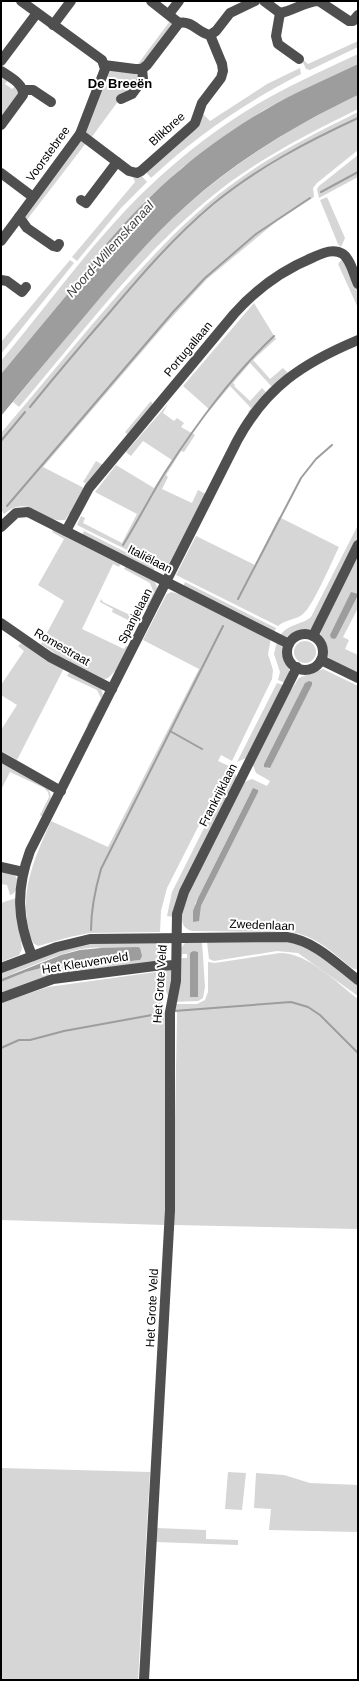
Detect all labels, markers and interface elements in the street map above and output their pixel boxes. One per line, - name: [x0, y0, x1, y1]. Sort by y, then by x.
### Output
- district label: De Breeën: [88, 76, 152, 91]
- street label: Blikbree: [146, 109, 188, 149]
- street label: Voorstebree: [23, 123, 73, 184]
- water label: Noord-Willemskanaal: [63, 197, 158, 300]
- street label: Portugallaan: [161, 319, 215, 379]
- street label: Italiëlaan: [125, 542, 175, 576]
- street label: Spanjelaan: [115, 586, 155, 646]
- street label: Romestraat: [32, 625, 93, 669]
- street label: Frankrijklaan: [196, 761, 240, 829]
- street label: Zwedenlaan: [229, 917, 295, 933]
- street label: Het Grote Veld: [150, 944, 170, 1024]
- street label: Het Kleuvenveld: [41, 949, 129, 977]
- street label: Het Grote Veld: [143, 1268, 161, 1348]

